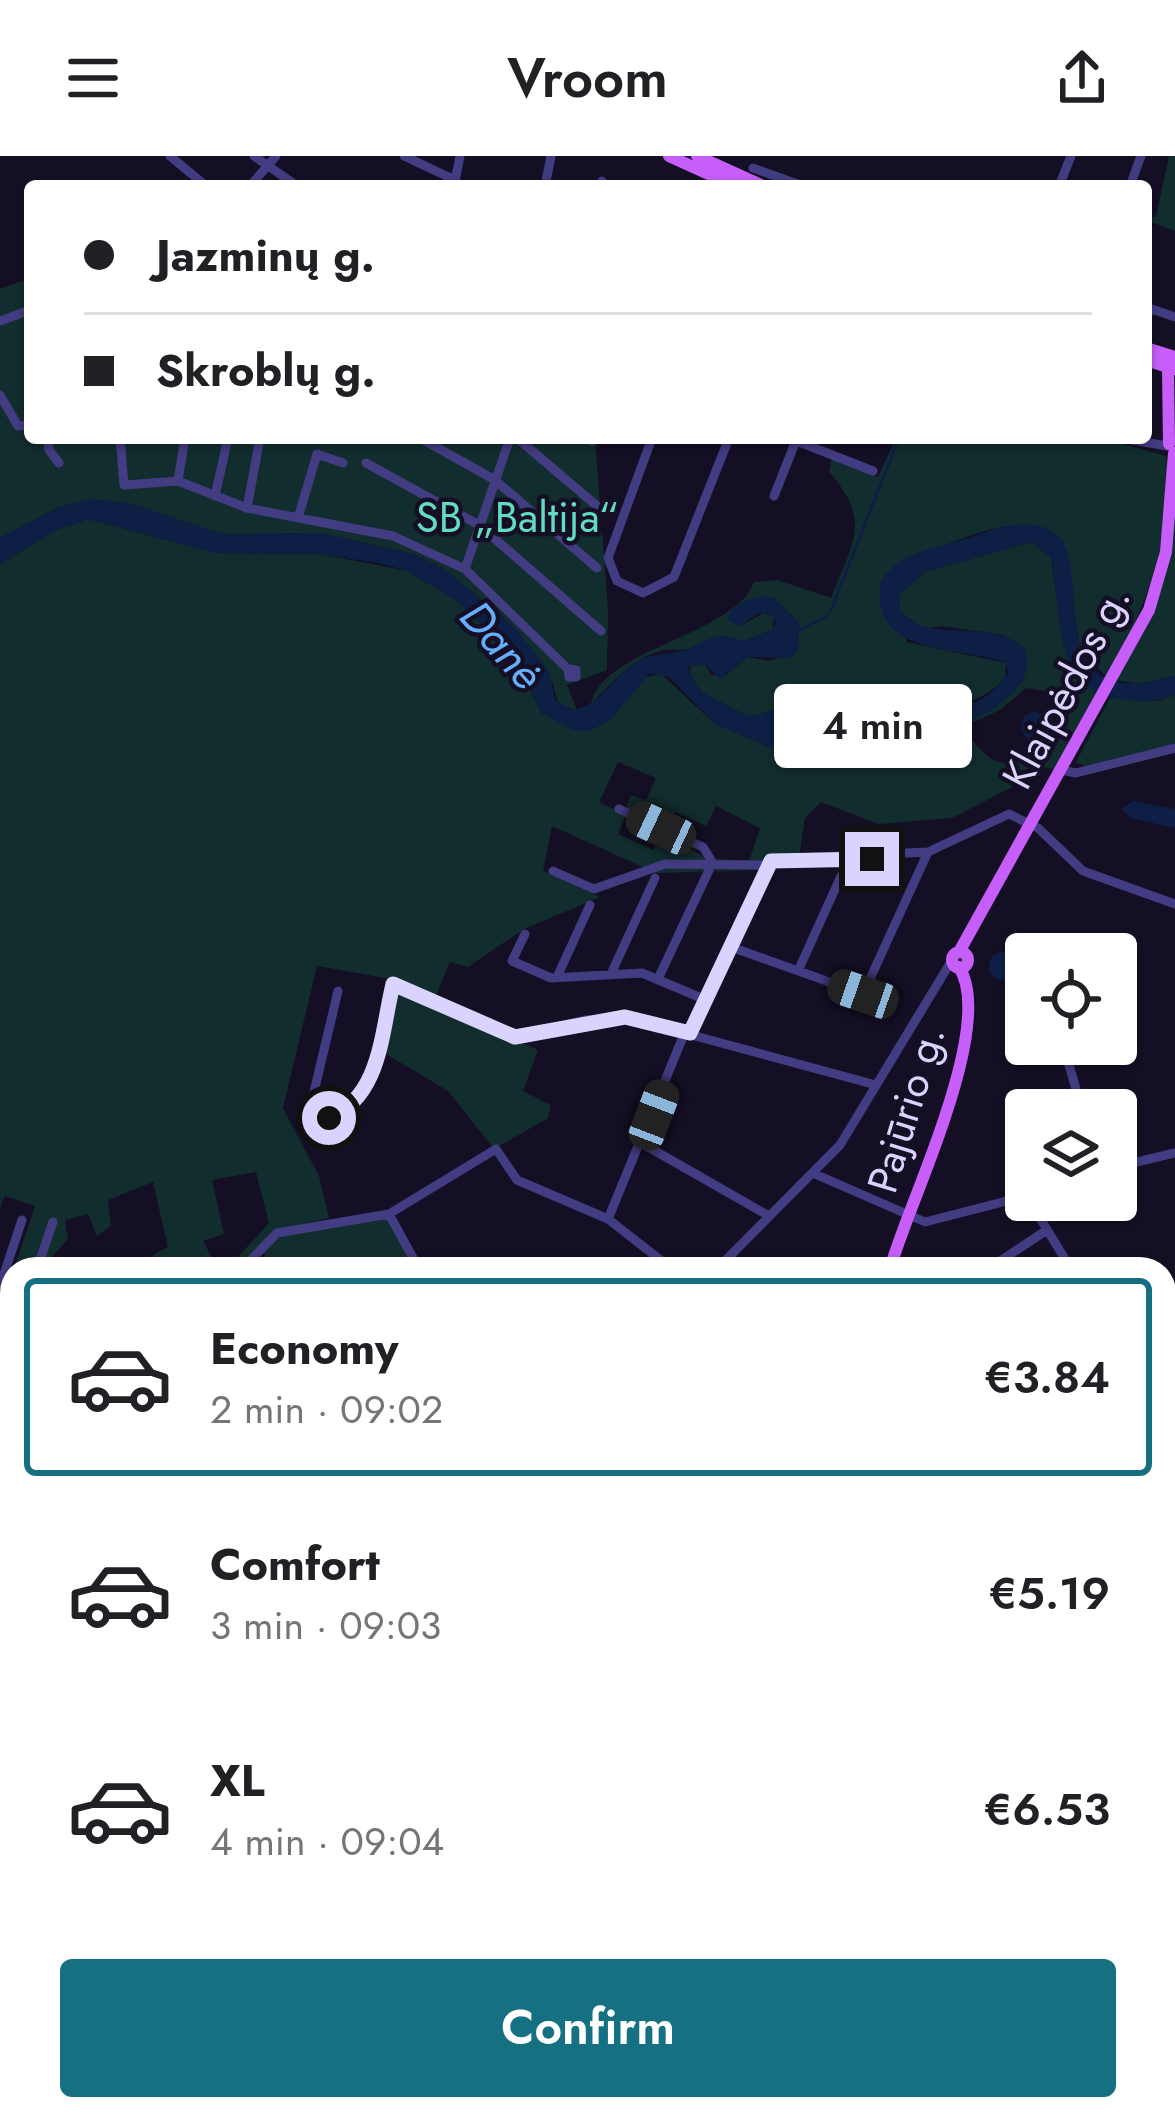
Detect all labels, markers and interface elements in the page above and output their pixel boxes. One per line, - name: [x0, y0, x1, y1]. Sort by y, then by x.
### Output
- text: Vroom: [507, 39, 668, 117]
- icon: menu: [60, 45, 126, 111]
- icon: share: [1049, 45, 1115, 111]
- text: Jazminų g.: [156, 223, 375, 288]
- text: Skroblų g.: [156, 338, 376, 403]
- park label: SB „Baltija“: [416, 487, 618, 548]
- street label: Klaipėdos g.: [987, 574, 1145, 800]
- water label: Danė: [445, 586, 559, 704]
- callout: 4 min: [773, 685, 971, 769]
- text: 4 min: [822, 697, 924, 754]
- car: [621, 796, 701, 860]
- route end: [845, 832, 899, 886]
- map controls: [1005, 933, 1137, 1221]
- button: locate: [1005, 933, 1137, 1065]
- car: [823, 965, 903, 1023]
- street label: Pajūrio g.: [852, 1018, 960, 1200]
- car: [624, 1075, 684, 1155]
- button: layers: [1005, 1089, 1137, 1221]
- route start: [302, 1091, 356, 1145]
- text: Economy: [210, 1316, 398, 1381]
- icon: car: [66, 1323, 174, 1431]
- text: €3.84: [984, 1345, 1110, 1410]
- text: 2 min · 09:02: [210, 1381, 443, 1438]
- text: Comfort: [210, 1532, 380, 1597]
- icon: car: [66, 1539, 174, 1647]
- text: €5.19: [989, 1561, 1110, 1626]
- text: 3 min · 09:03: [210, 1597, 441, 1654]
- text: XL: [210, 1748, 265, 1813]
- icon: car: [66, 1755, 174, 1863]
- text: €6.53: [984, 1777, 1110, 1842]
- text: 4 min · 09:04: [210, 1813, 444, 1870]
- button: Confirm: [60, 1959, 1116, 2097]

